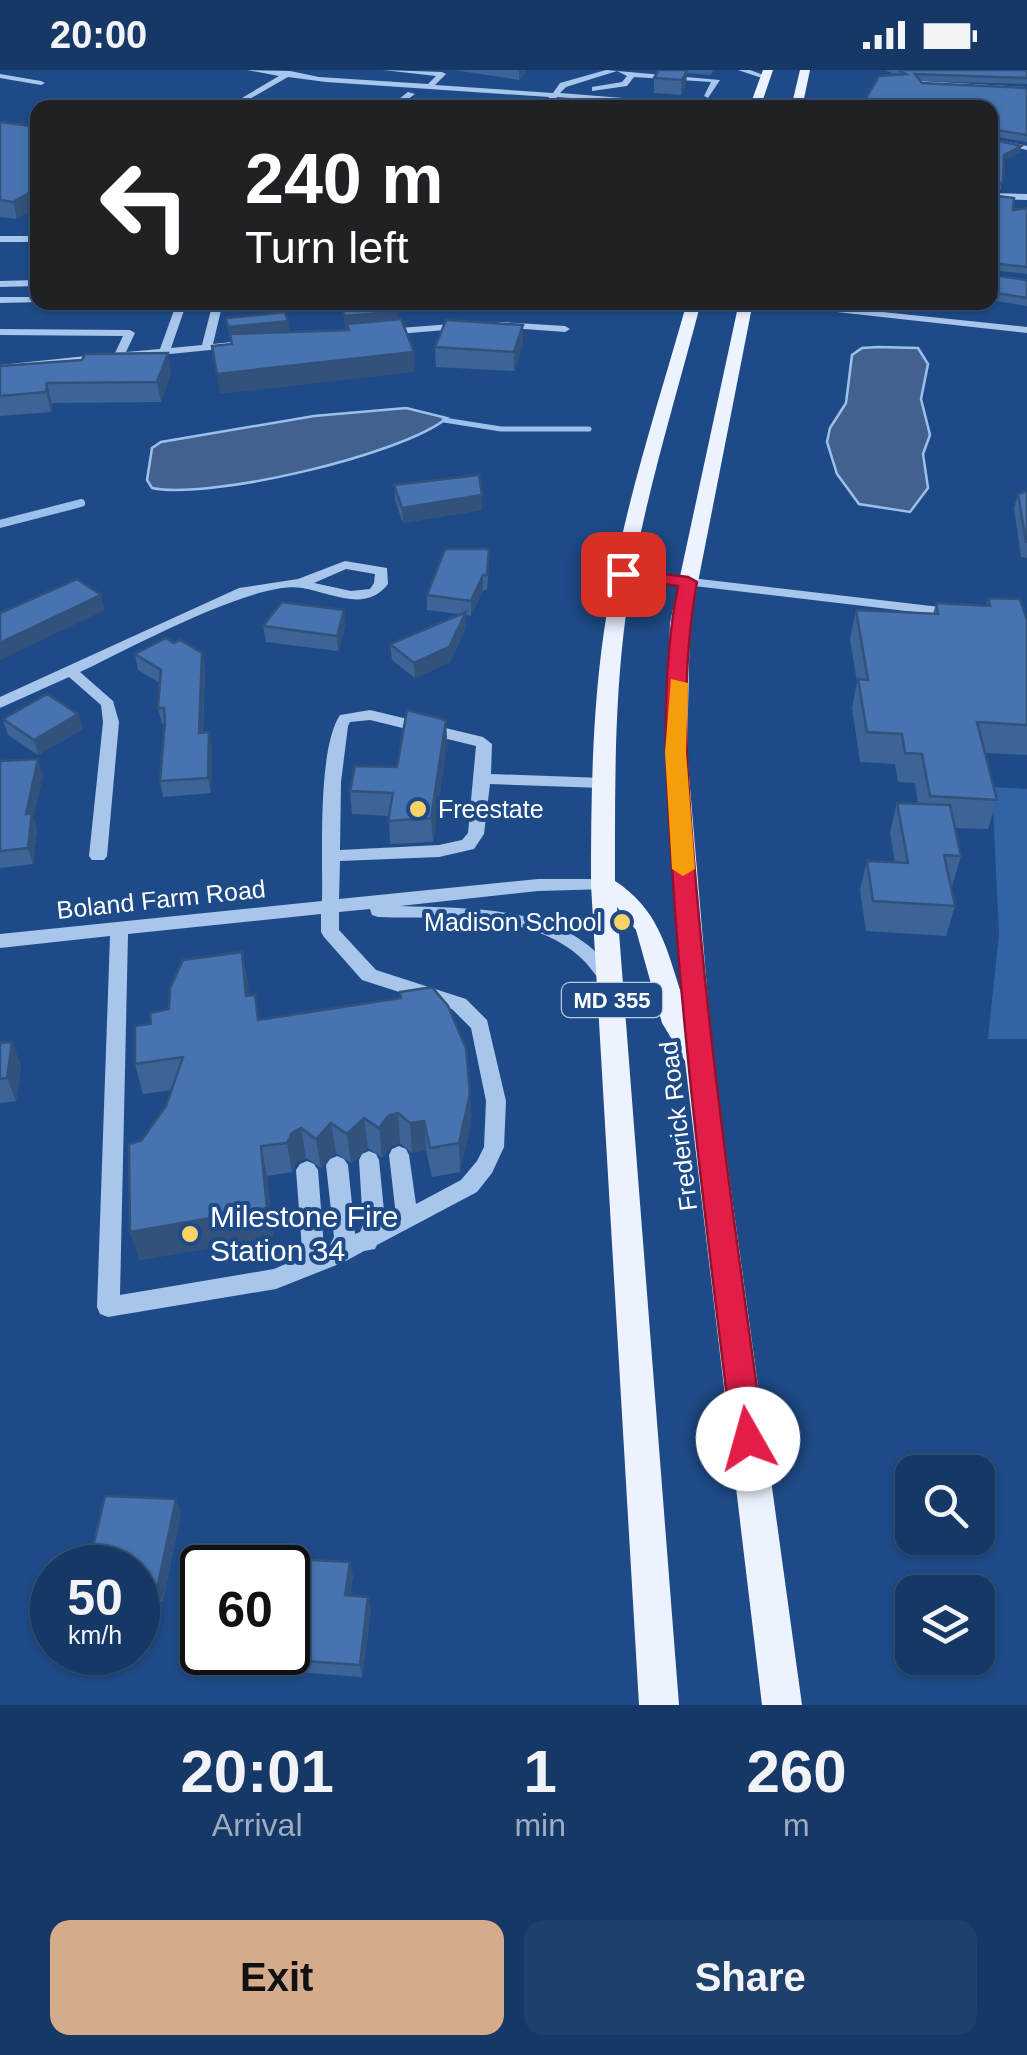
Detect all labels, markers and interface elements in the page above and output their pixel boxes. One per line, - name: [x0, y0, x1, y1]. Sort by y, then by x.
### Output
- text: 20:00: [50, 14, 147, 56]
- icon: left: [80, 140, 210, 270]
- text: 240 m: [245, 140, 443, 218]
- text: Turn left: [245, 222, 408, 273]
- pin: [581, 532, 666, 617]
- icon: arrive: [596, 547, 651, 602]
- place label: Freestate: [438, 795, 544, 823]
- marker: Freestate: [407, 798, 429, 820]
- street label: Boland Farm Road: [55, 874, 267, 924]
- place label: Madison School: [424, 908, 602, 936]
- marker: Madison School: [611, 911, 633, 933]
- road number: MD 355: [562, 983, 662, 1017]
- street label: Frederick Road: [654, 1039, 702, 1213]
- place label: Milestone Fire Station 34: [210, 1200, 398, 1267]
- marker: Milestone Fire Station 34: [179, 1223, 201, 1245]
- position arrow: [696, 1387, 800, 1491]
- map controls: [895, 1455, 995, 1675]
- button: search: [895, 1455, 995, 1555]
- speed limit sign: 60: [180, 1545, 310, 1675]
- text: 50: [67, 1570, 123, 1626]
- button: layers: [895, 1575, 995, 1675]
- text: km/h: [68, 1621, 122, 1649]
- text: 20:01: [180, 1738, 334, 1805]
- text: 1: [523, 1738, 557, 1805]
- text: 260: [746, 1738, 847, 1805]
- text: Arrival: [212, 1807, 303, 1843]
- text: min: [514, 1807, 566, 1843]
- text: m: [783, 1807, 810, 1843]
- button: Exit: [50, 1920, 504, 2035]
- button: Share: [524, 1920, 977, 2035]

